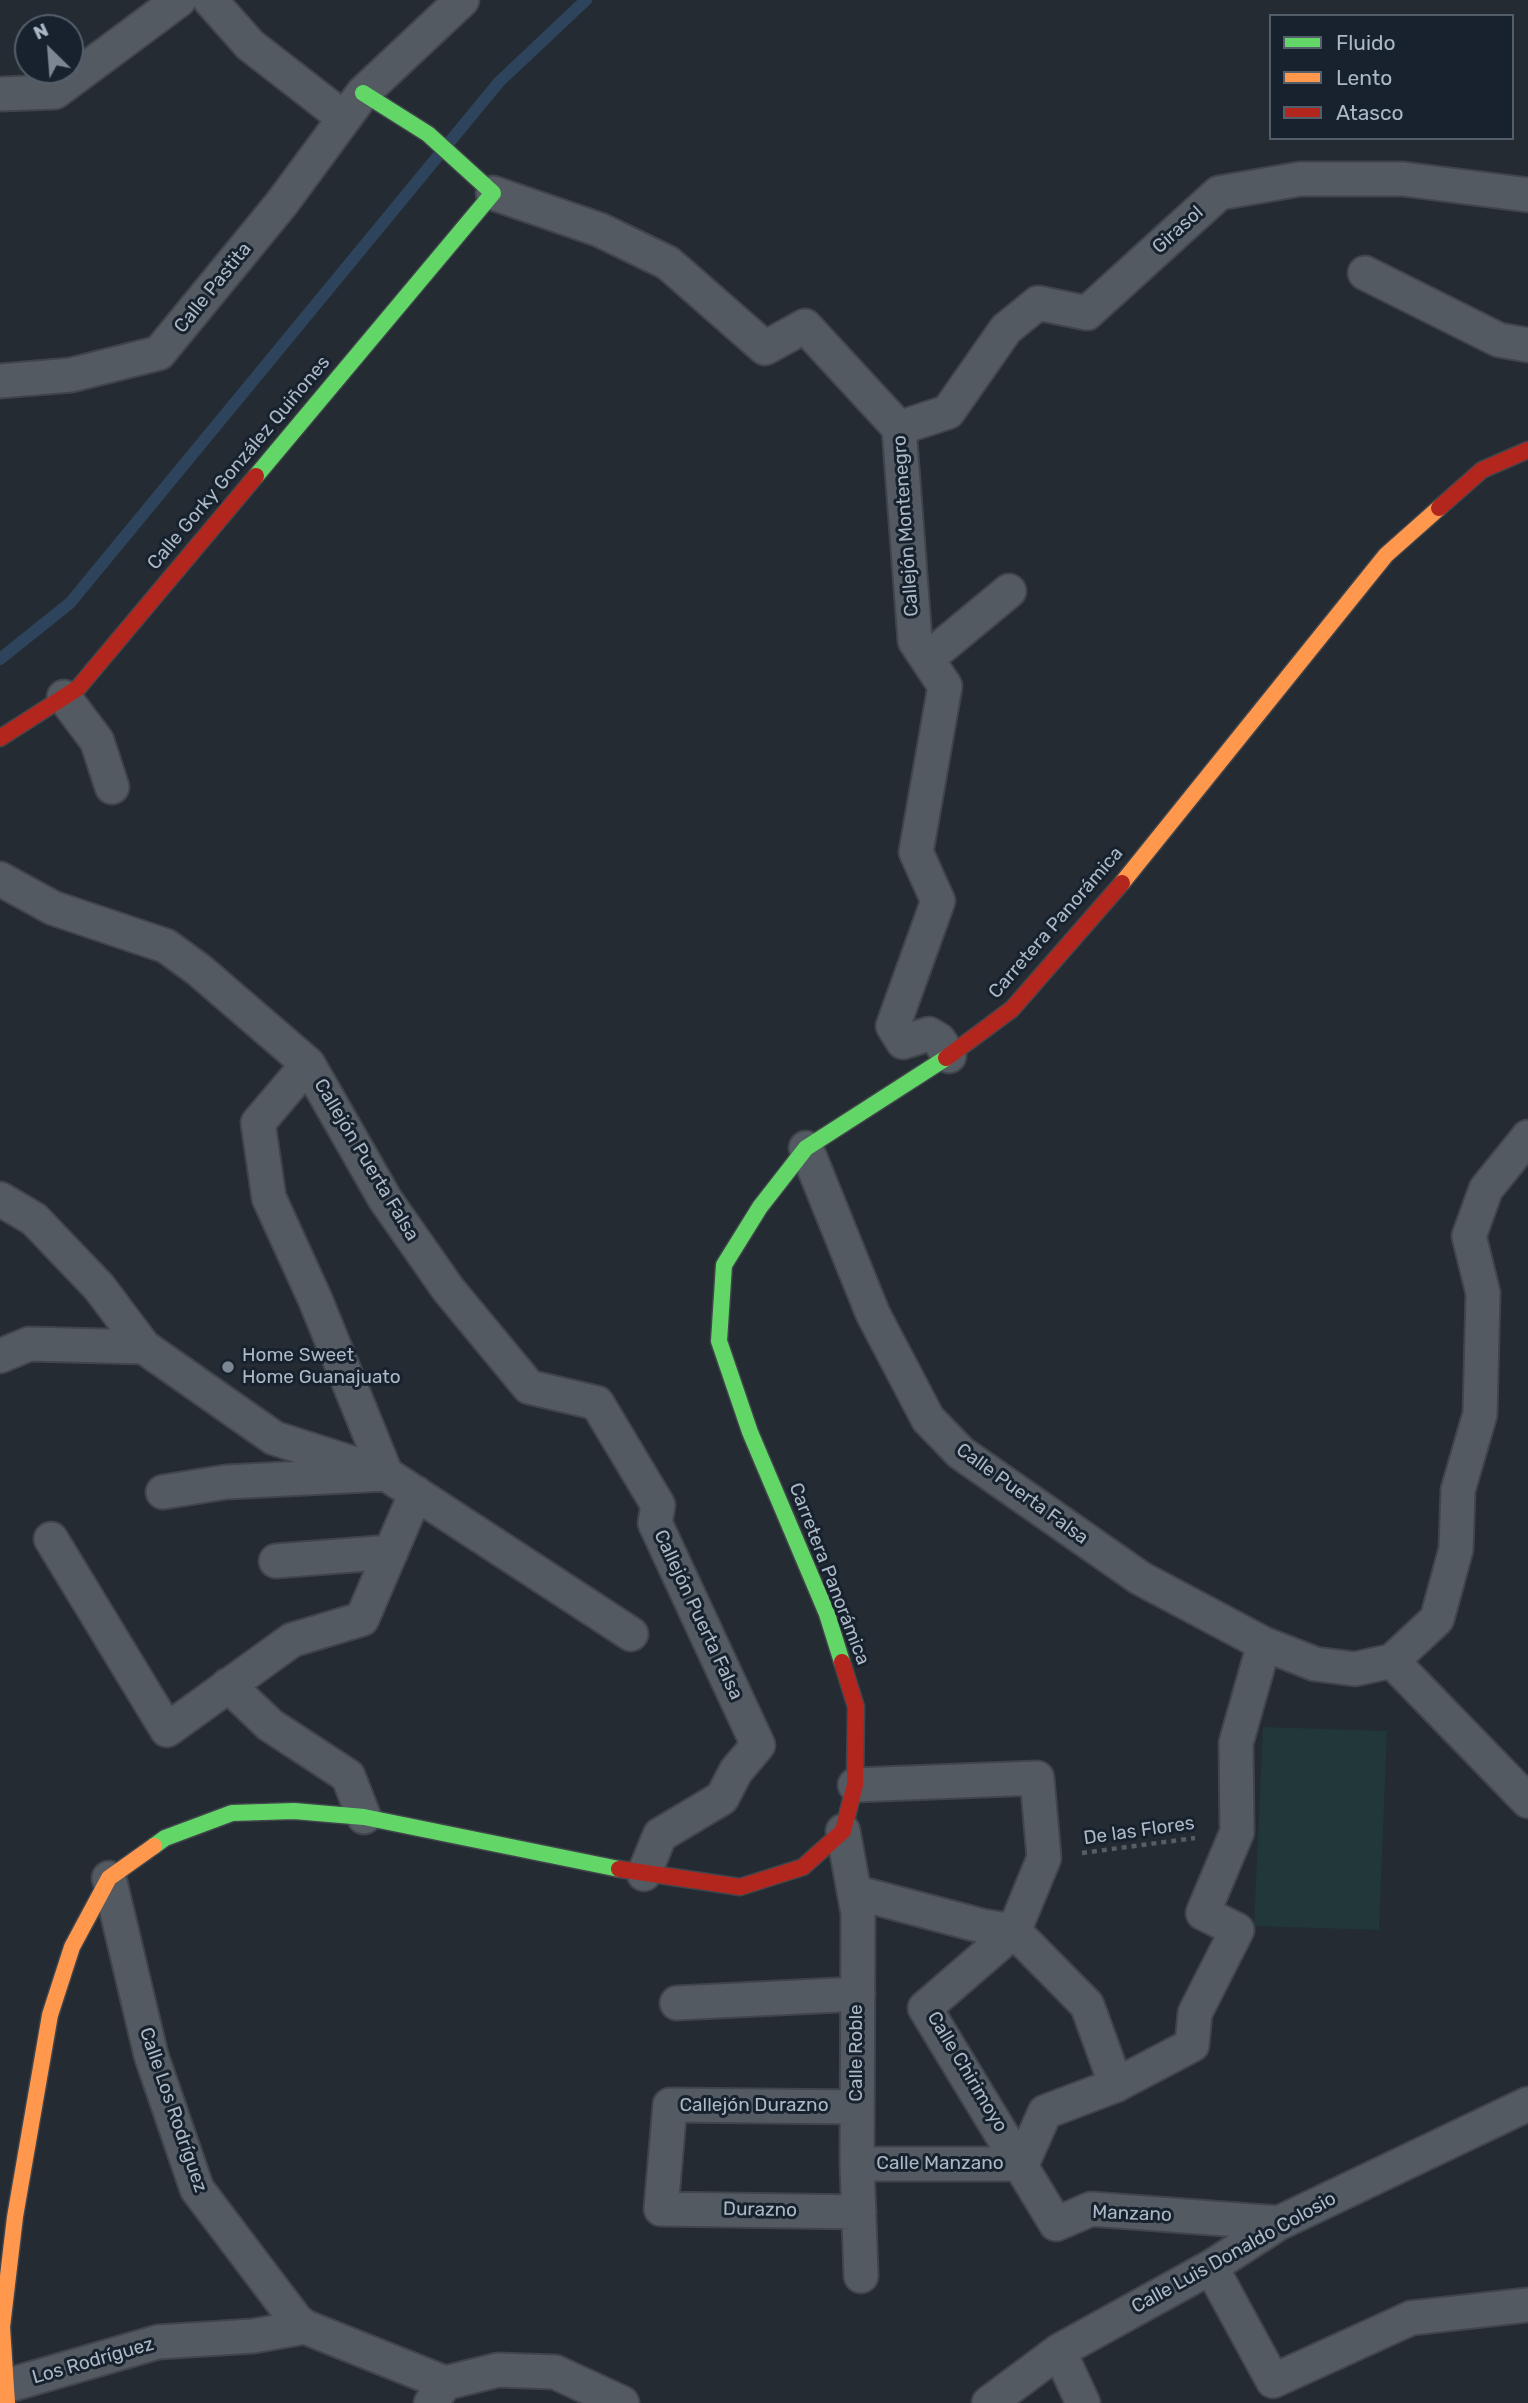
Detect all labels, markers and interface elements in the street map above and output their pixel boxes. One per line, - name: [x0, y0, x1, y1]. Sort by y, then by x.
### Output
- north arrow: [14, 14, 84, 84]
- legend: [1269, 14, 1514, 140]
- text: N: [30, 18, 52, 45]
- text: Fluido: [1336, 30, 1396, 55]
- text: Lento: [1336, 65, 1392, 90]
- text: Atasco: [1336, 100, 1404, 125]
- street label: Girasol: [1148, 201, 1208, 259]
- street label: Calle Pastita: [170, 238, 256, 338]
- street label: Calle Gorky González Quiñones: [143, 352, 335, 574]
- street label: Callejón Montenegro: [888, 435, 924, 617]
- street label: Carretera Panorámica: [984, 843, 1128, 1003]
- street label: Callejón Puerta Falsa: [309, 1075, 423, 1245]
- place label: Home Sweet Home Guanajuato: [242, 1345, 401, 1389]
- marker: Home Sweet Home Guanajuato: [220, 1359, 236, 1375]
- street label: Calle Puerta Falsa: [952, 1438, 1092, 1550]
- street label: Carretera Panorámica: [784, 1480, 874, 1668]
- street label: Callejón Puerta Falsa: [649, 1526, 747, 1704]
- street label: De las Flores: [1082, 1812, 1196, 1850]
- street label: Calle Roble: [846, 2004, 868, 2102]
- street label: Calle Chirimoyo: [922, 2008, 1012, 2136]
- street label: Calle Los Rodríguez: [134, 2025, 212, 2195]
- street label: Callejón Durazno: [679, 2095, 829, 2117]
- street label: Calle Manzano: [876, 2153, 1004, 2175]
- street label: Calle Luis Donaldo Colosio: [1128, 2187, 1340, 2319]
- street label: Durazno: [723, 2198, 797, 2222]
- street label: Manzano: [1092, 2201, 1172, 2227]
- street label: Los Rodríguez: [30, 2333, 156, 2389]

